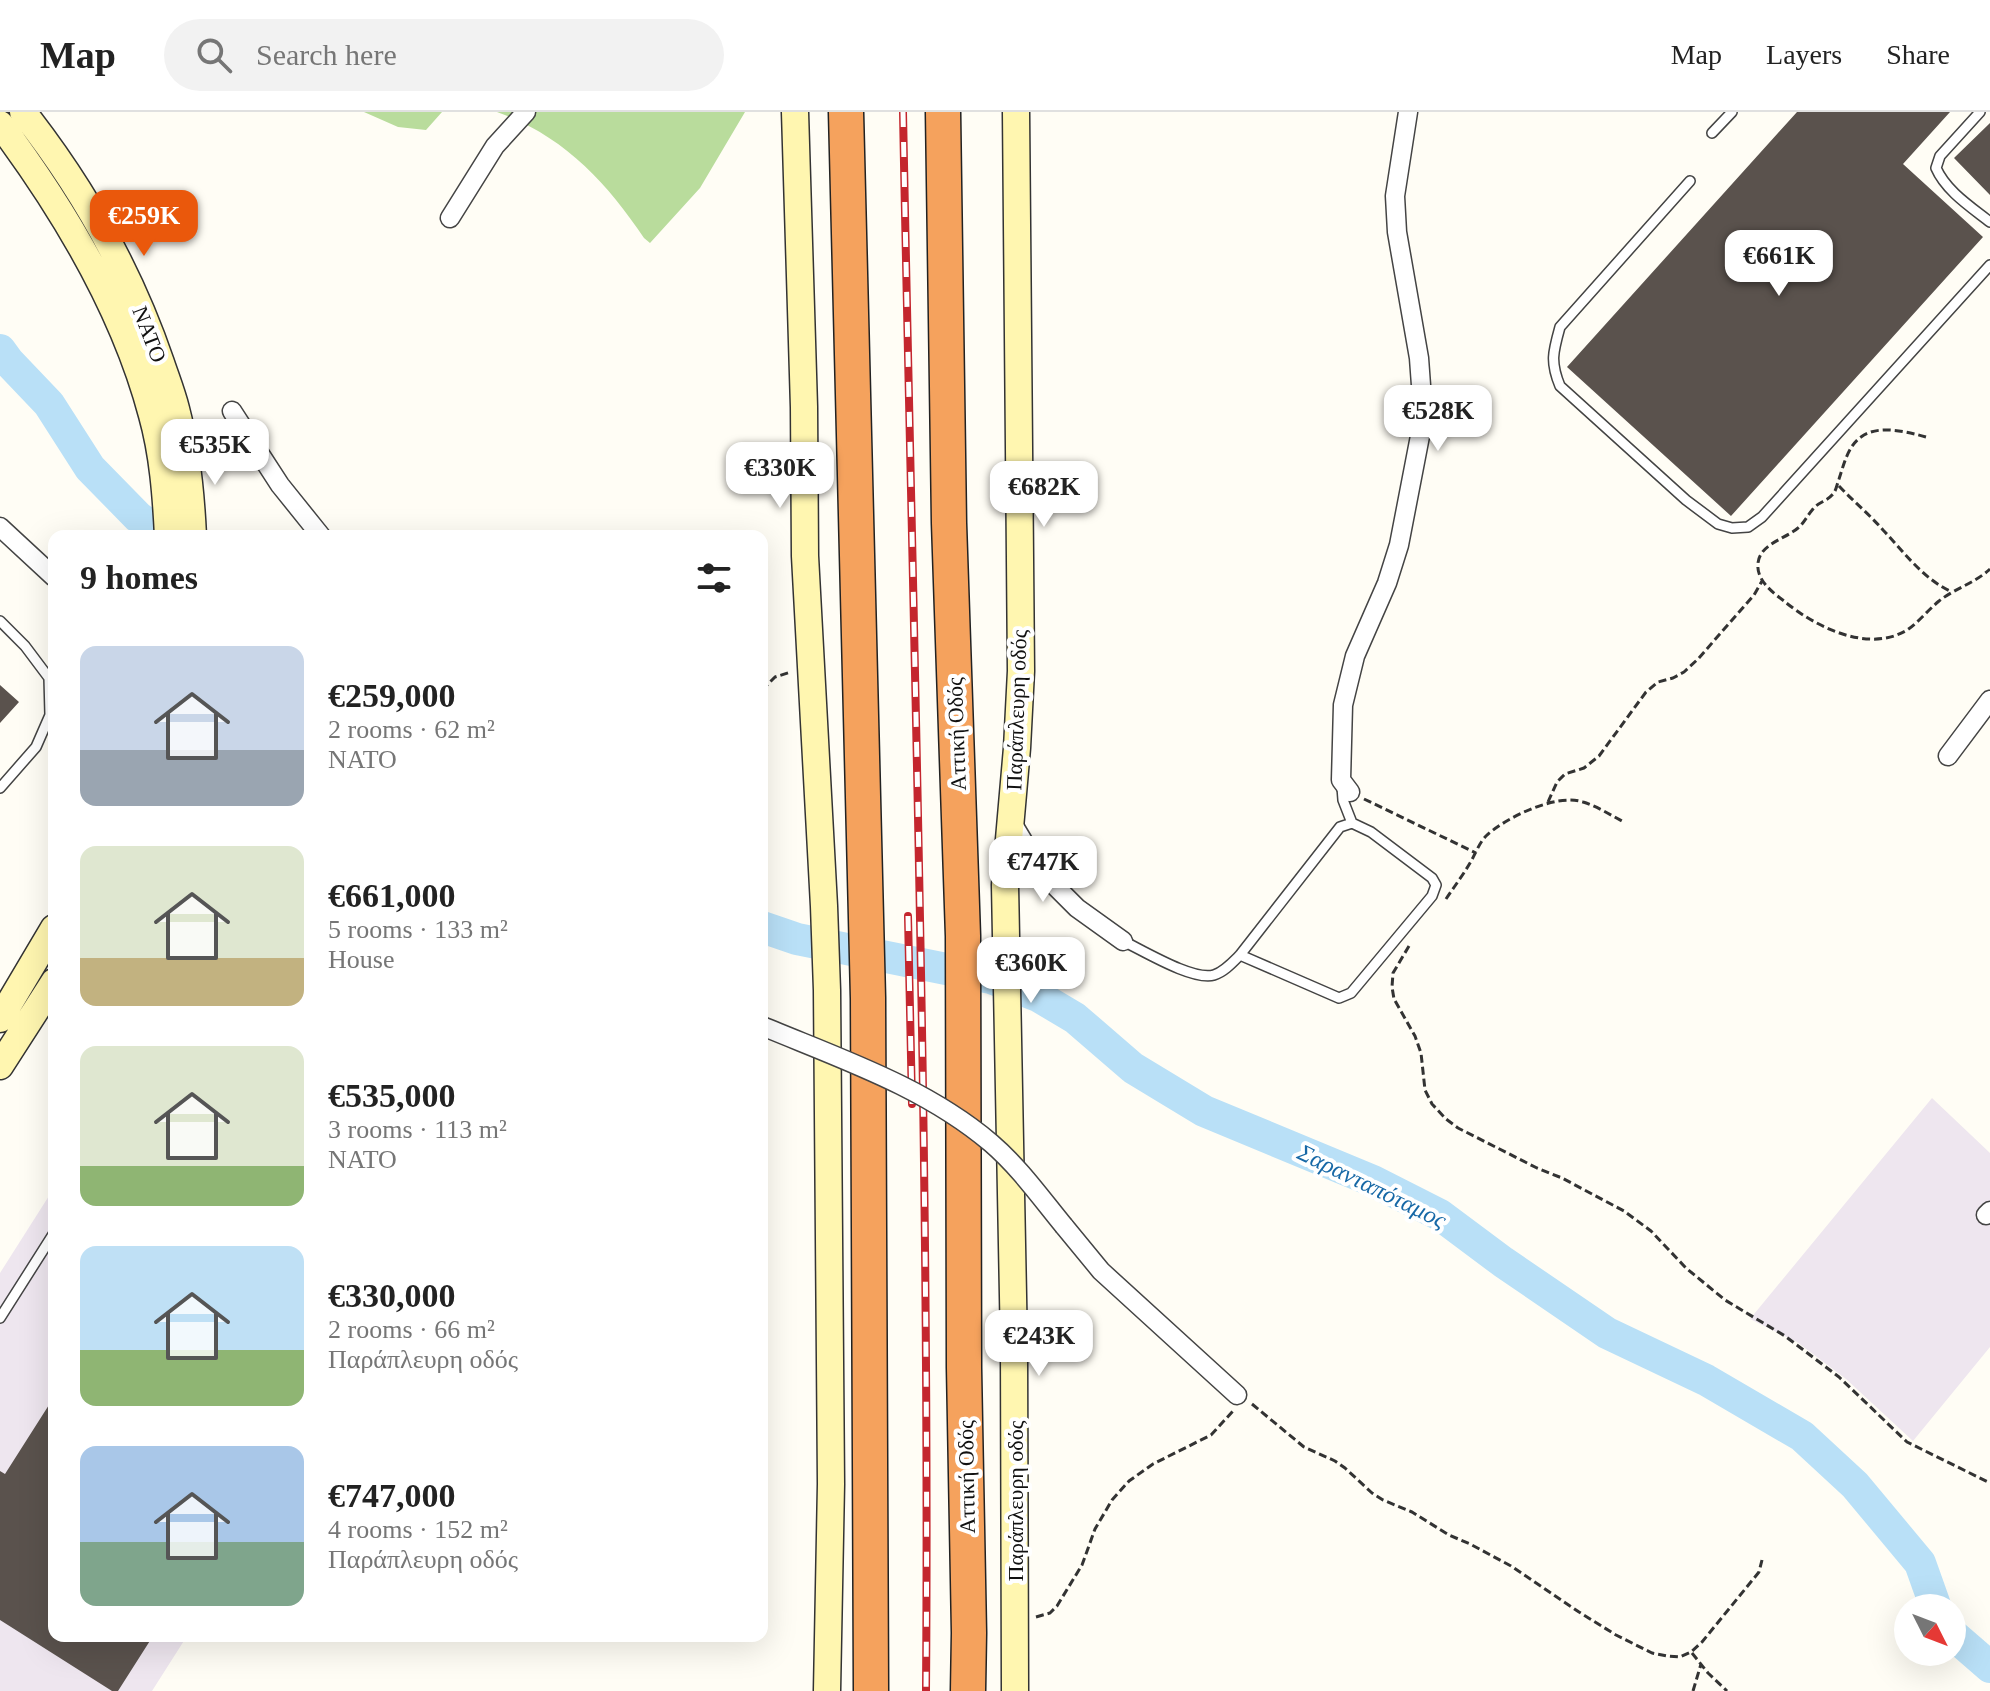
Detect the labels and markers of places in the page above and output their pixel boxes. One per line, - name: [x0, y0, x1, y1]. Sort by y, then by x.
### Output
- pin: €259K: [88, 190, 200, 258]
- pin: €661K: [1723, 230, 1835, 298]
- pin: €528K: [1382, 385, 1494, 453]
- pin: €535K: [159, 419, 271, 487]
- pin: €330K: [724, 442, 836, 510]
- pin: €682K: [988, 461, 1100, 529]
- pin: €747K: [987, 836, 1099, 904]
- pin: €360K: [975, 937, 1087, 1005]
- pin: €243K: [983, 1310, 1095, 1378]

